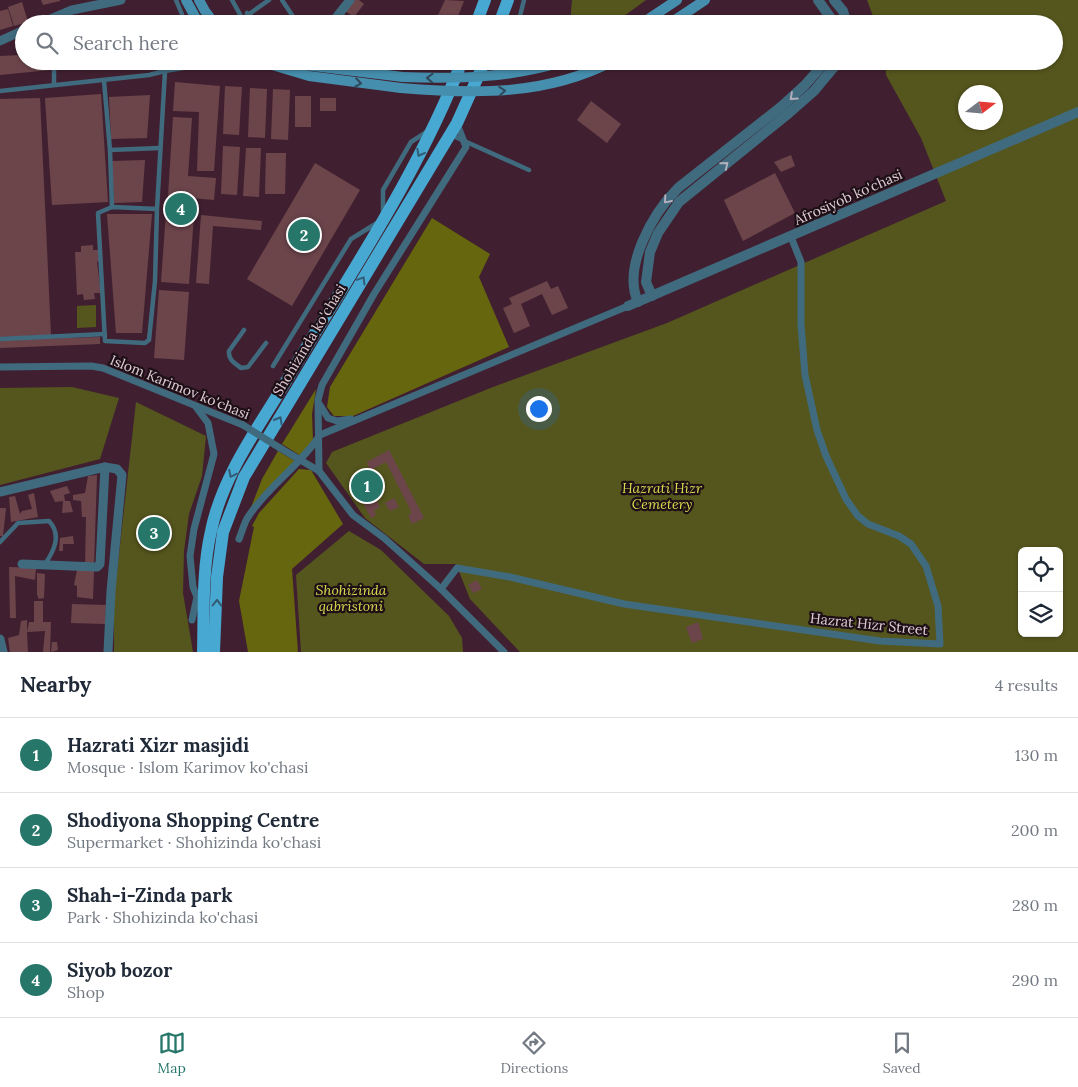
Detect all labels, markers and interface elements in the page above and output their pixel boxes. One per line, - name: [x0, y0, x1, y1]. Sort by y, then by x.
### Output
- search box: [15, 15, 1063, 70]
- icon: search: [33, 29, 61, 57]
- text: Search here: [73, 31, 179, 55]
- one-way arrow: [426, 73, 434, 84]
- one-way arrow: [353, 77, 362, 87]
- north arrow: [958, 85, 1003, 130]
- one-way arrow: [498, 86, 506, 97]
- one-way arrow: [789, 91, 798, 100]
- one-way arrow: [416, 148, 426, 157]
- one-way arrow: [720, 161, 729, 170]
- street label: Afrosiyob ko'chasi: [790, 165, 905, 229]
- pin: 4: [165, 190, 197, 228]
- one-way arrow: [664, 194, 673, 203]
- pin: 2: [288, 216, 320, 254]
- one-way arrow: [355, 277, 365, 286]
- street label: Shohizinda ko'chasi: [269, 281, 350, 399]
- street label: Islom Karimov ko'chasi: [108, 351, 253, 423]
- your location: [526, 396, 552, 422]
- one-way arrow: [273, 417, 283, 426]
- pin: 1: [351, 467, 383, 505]
- one-way arrow: [228, 469, 238, 478]
- park label: Hazrati Hizr Cemetery: [622, 479, 703, 513]
- pin: 3: [138, 514, 170, 552]
- map controls: [1018, 547, 1063, 637]
- button: locate: [1018, 547, 1063, 592]
- park label: Shohizinda qabristoni: [316, 581, 387, 615]
- button: layers: [1018, 592, 1063, 637]
- one-way arrow: [212, 599, 222, 607]
- street label: Hazrat Hizr Street: [809, 609, 929, 639]
- text: Nearby: [20, 671, 91, 698]
- text: 4 results: [995, 675, 1058, 695]
- text: Hazrati Xizr masjidi: [67, 733, 249, 757]
- text: 1: [33, 745, 39, 765]
- text: 130 m: [1015, 745, 1058, 765]
- text: Mosque · Islom Karimov ko'chasi: [67, 757, 309, 777]
- text: Shodiyona Shopping Centre: [67, 808, 319, 832]
- text: 2: [32, 820, 40, 840]
- text: 200 m: [1011, 820, 1058, 840]
- text: Supermarket · Shohizinda ko'chasi: [67, 832, 321, 852]
- text: Shah-i-Zinda park: [67, 883, 232, 907]
- text: 3: [32, 895, 40, 915]
- text: 280 m: [1012, 895, 1058, 915]
- text: Park · Shohizinda ko'chasi: [67, 907, 258, 927]
- text: Siyob bozor: [67, 958, 172, 982]
- text: 4: [32, 970, 40, 990]
- text: 290 m: [1012, 970, 1058, 990]
- text: Shop: [67, 982, 105, 1002]
- tab: Map: [157, 1029, 186, 1077]
- tab: Directions: [500, 1029, 568, 1077]
- tab: Saved: [883, 1029, 921, 1077]

